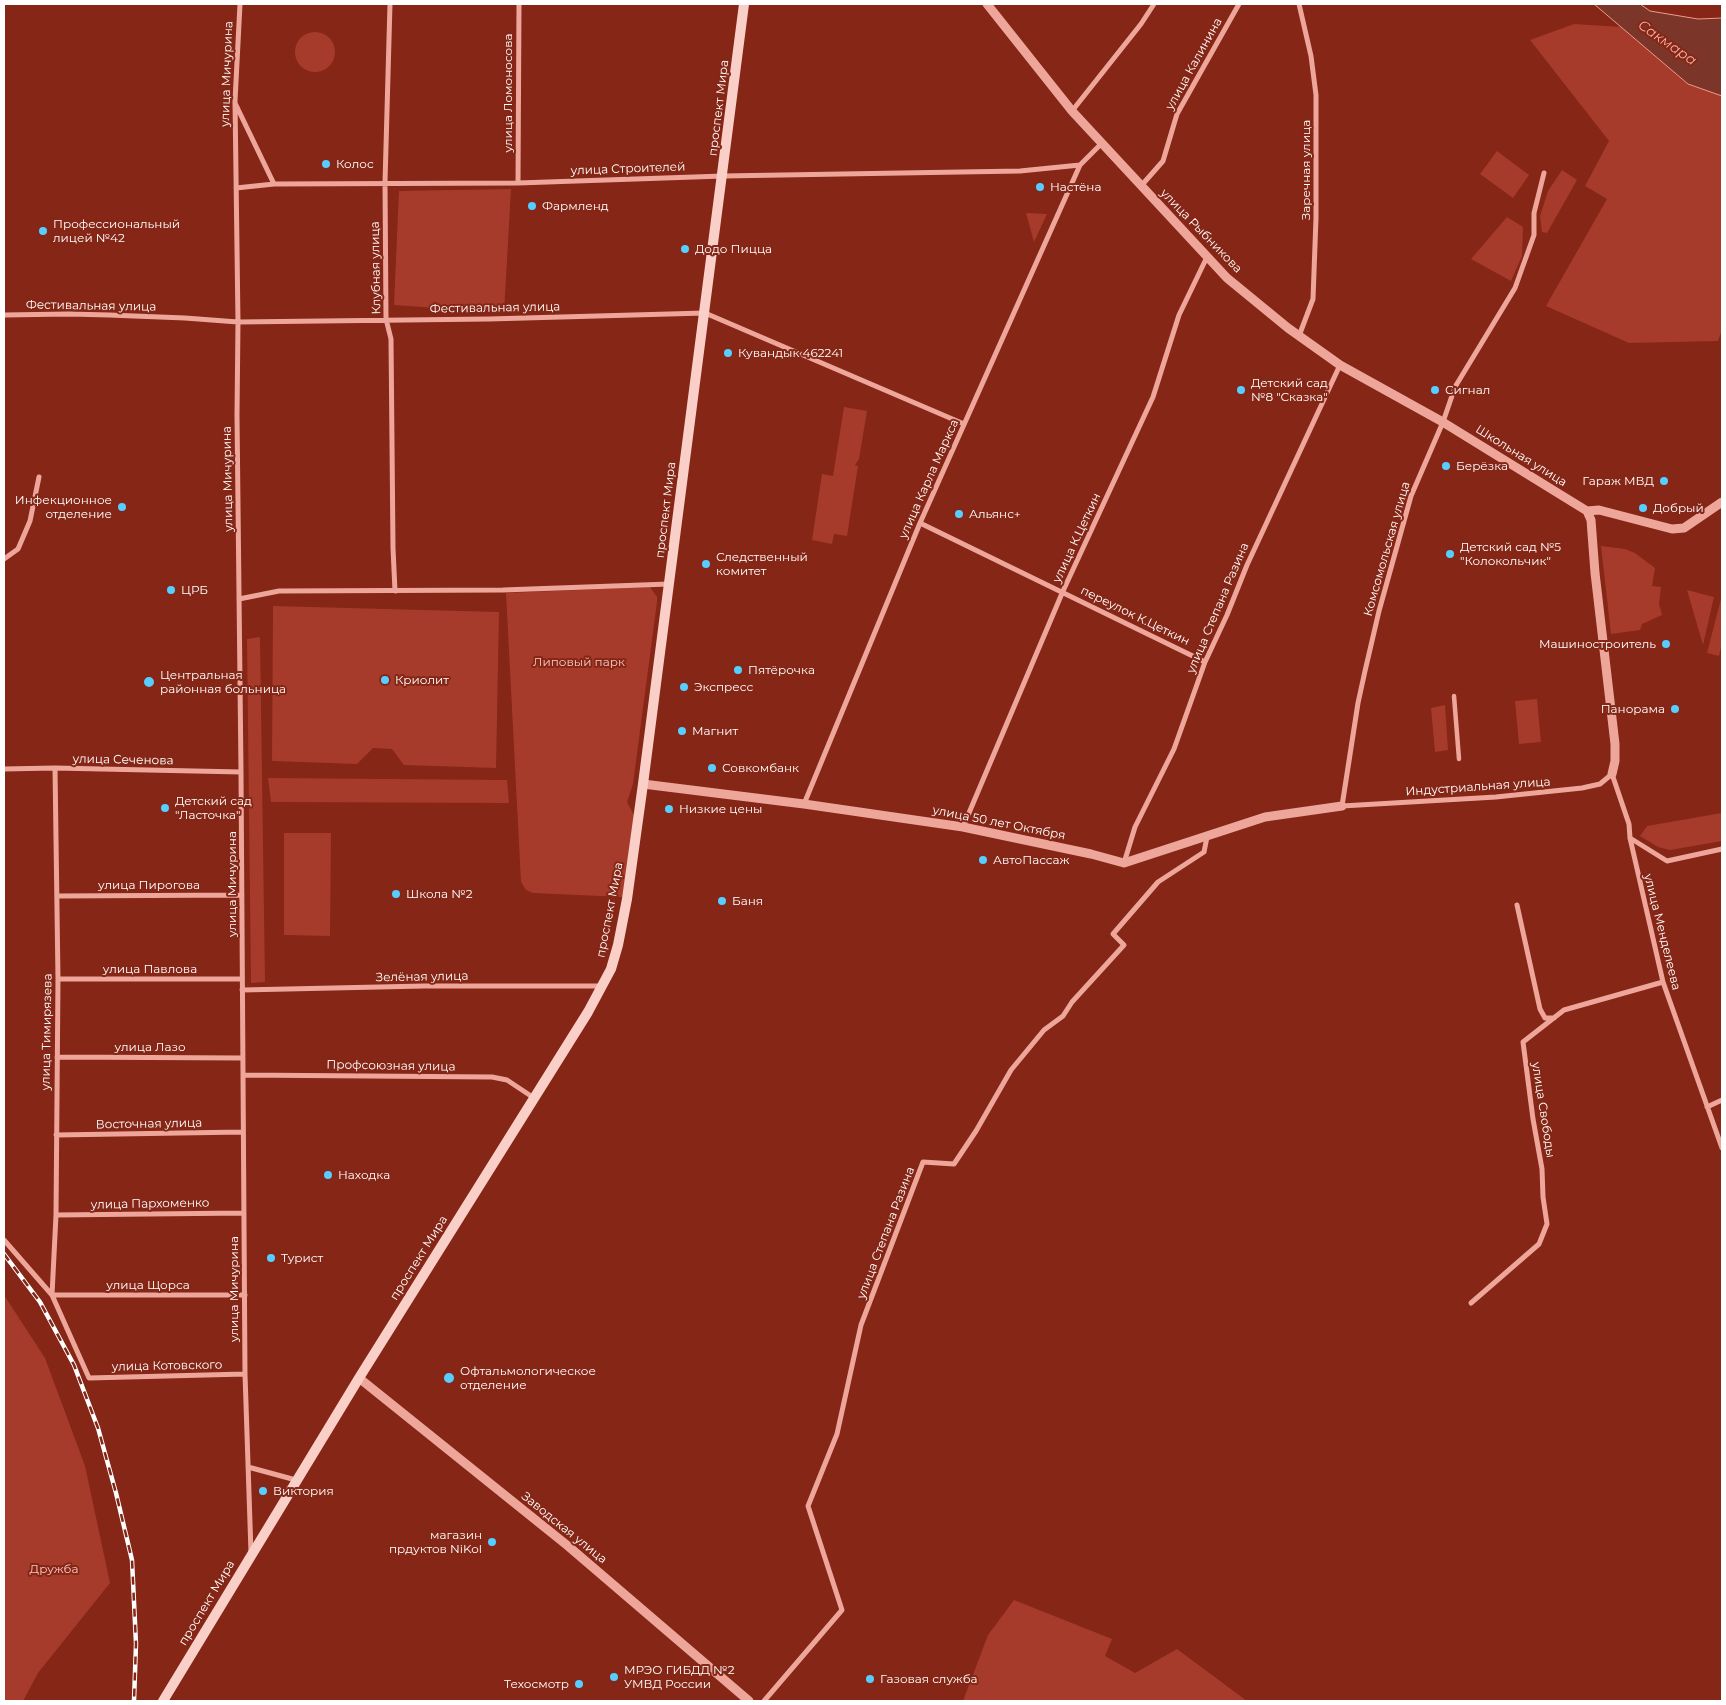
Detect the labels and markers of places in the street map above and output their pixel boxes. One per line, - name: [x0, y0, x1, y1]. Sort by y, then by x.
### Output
- place label: Колос: [336, 157, 374, 171]
- marker: Колос: [320, 158, 332, 170]
- place label: Настёна: [1050, 180, 1101, 194]
- marker: Настёна: [1034, 181, 1046, 193]
- place label: Фармленд: [542, 199, 609, 213]
- marker: Фармленд: [526, 200, 538, 212]
- place label: Профессиональный лицей №42: [53, 217, 180, 245]
- marker: Профессиональный лицей №42: [37, 225, 49, 237]
- place label: Додо Пицца: [695, 242, 772, 256]
- marker: Додо Пицца: [679, 243, 691, 255]
- place label: Кувандык 462241: [738, 346, 843, 360]
- marker: Кувандык 462241: [722, 347, 734, 359]
- place label: Детский сад №8 "Сказка": [1251, 376, 1328, 404]
- place label: Сигнал: [1445, 383, 1490, 397]
- marker: Детский сад №8 "Сказка": [1235, 384, 1247, 396]
- marker: Сигнал: [1429, 384, 1441, 396]
- place label: Берёзка: [1456, 459, 1508, 473]
- marker: Берёзка: [1440, 460, 1452, 472]
- place label: Гараж МВД: [1582, 474, 1654, 488]
- marker: Гараж МВД: [1658, 475, 1670, 487]
- place label: Инфекционное отделение: [15, 493, 112, 521]
- marker: Инфекционное отделение: [116, 501, 128, 513]
- place label: Добрый: [1653, 501, 1704, 515]
- marker: Добрый: [1637, 502, 1649, 514]
- place label: Альянс+: [969, 507, 1021, 521]
- marker: Альянс+: [953, 508, 965, 520]
- place label: Детский сад №5 "Колокольчик": [1460, 540, 1561, 568]
- marker: Детский сад №5 "Колокольчик": [1444, 548, 1456, 560]
- place label: Следственный комитет: [716, 550, 808, 578]
- marker: Следственный комитет: [700, 558, 712, 570]
- place label: ЦРБ: [181, 583, 208, 597]
- marker: ЦРБ: [165, 584, 177, 596]
- place label: Машиностроитель: [1539, 637, 1656, 651]
- marker: Машиностроитель: [1660, 638, 1672, 650]
- place label: Пятёрочка: [748, 663, 815, 677]
- marker: Пятёрочка: [732, 664, 744, 676]
- place label: Центральная районная больница: [160, 668, 286, 696]
- place label: Криолит: [395, 673, 449, 687]
- marker: Криолит: [379, 674, 391, 686]
- marker: Центральная районная больница: [142, 675, 156, 689]
- place label: Экспресс: [694, 680, 753, 694]
- marker: Экспресс: [678, 681, 690, 693]
- place label: Панорама: [1601, 702, 1665, 716]
- marker: Панорама: [1669, 703, 1681, 715]
- place label: Магнит: [692, 724, 738, 738]
- marker: Магнит: [676, 725, 688, 737]
- place label: Совкомбанк: [722, 761, 799, 775]
- marker: Совкомбанк: [706, 762, 718, 774]
- place label: Детский сад "Ласточка": [175, 794, 252, 822]
- marker: Детский сад "Ласточка": [159, 802, 171, 814]
- place label: Низкие цены: [679, 802, 762, 816]
- marker: Низкие цены: [663, 803, 675, 815]
- place label: АвтоПассаж: [993, 853, 1069, 867]
- marker: АвтоПассаж: [977, 854, 989, 866]
- place label: Школа №2: [406, 887, 473, 901]
- marker: Школа №2: [390, 888, 402, 900]
- place label: Баня: [732, 894, 763, 908]
- marker: Баня: [716, 895, 728, 907]
- place label: Находка: [338, 1168, 390, 1182]
- marker: Находка: [322, 1169, 334, 1181]
- place label: Турист: [281, 1251, 323, 1265]
- marker: Турист: [265, 1252, 277, 1264]
- place label: Офтальмологическое отделение: [460, 1364, 596, 1392]
- marker: Офтальмологическое отделение: [442, 1371, 456, 1385]
- place label: Виктория: [273, 1484, 334, 1498]
- marker: Виктория: [257, 1485, 269, 1497]
- place label: магазин прдуктов NiKol: [389, 1528, 482, 1556]
- marker: магазин прдуктов NiKol: [486, 1536, 498, 1548]
- place label: МРЭО ГИБДД №2 УМВД России: [624, 1663, 735, 1691]
- marker: МРЭО ГИБДД №2 УМВД России: [608, 1671, 620, 1683]
- place label: Газовая служба: [880, 1672, 978, 1686]
- marker: Газовая служба: [864, 1673, 876, 1685]
- place label: Техосмотр: [504, 1677, 569, 1691]
- marker: Техосмотр: [573, 1678, 585, 1690]

